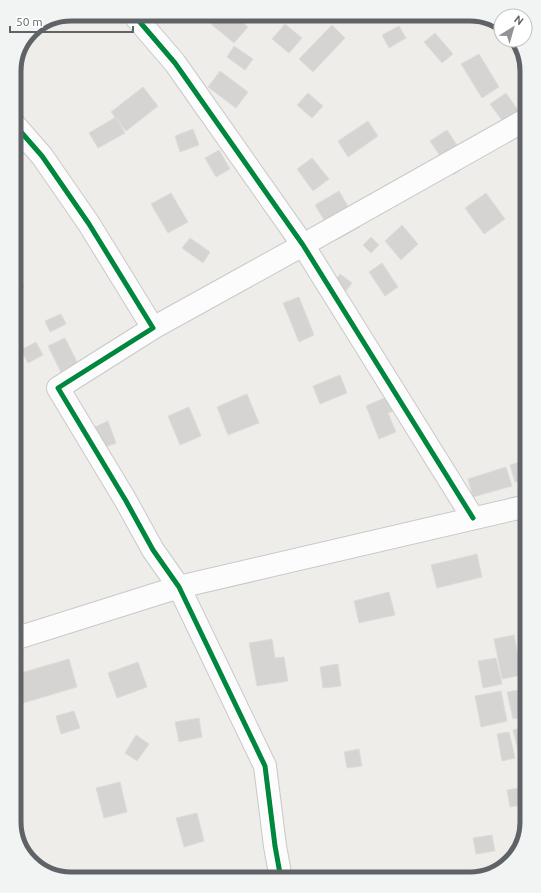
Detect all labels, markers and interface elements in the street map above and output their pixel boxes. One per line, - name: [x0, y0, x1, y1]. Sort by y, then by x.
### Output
- scale bar: [10, 8, 133, 34]
- north arrow: [493, 8, 533, 48]
- text: N: [512, 13, 526, 27]
- text: 50 m: [16, 15, 43, 28]

